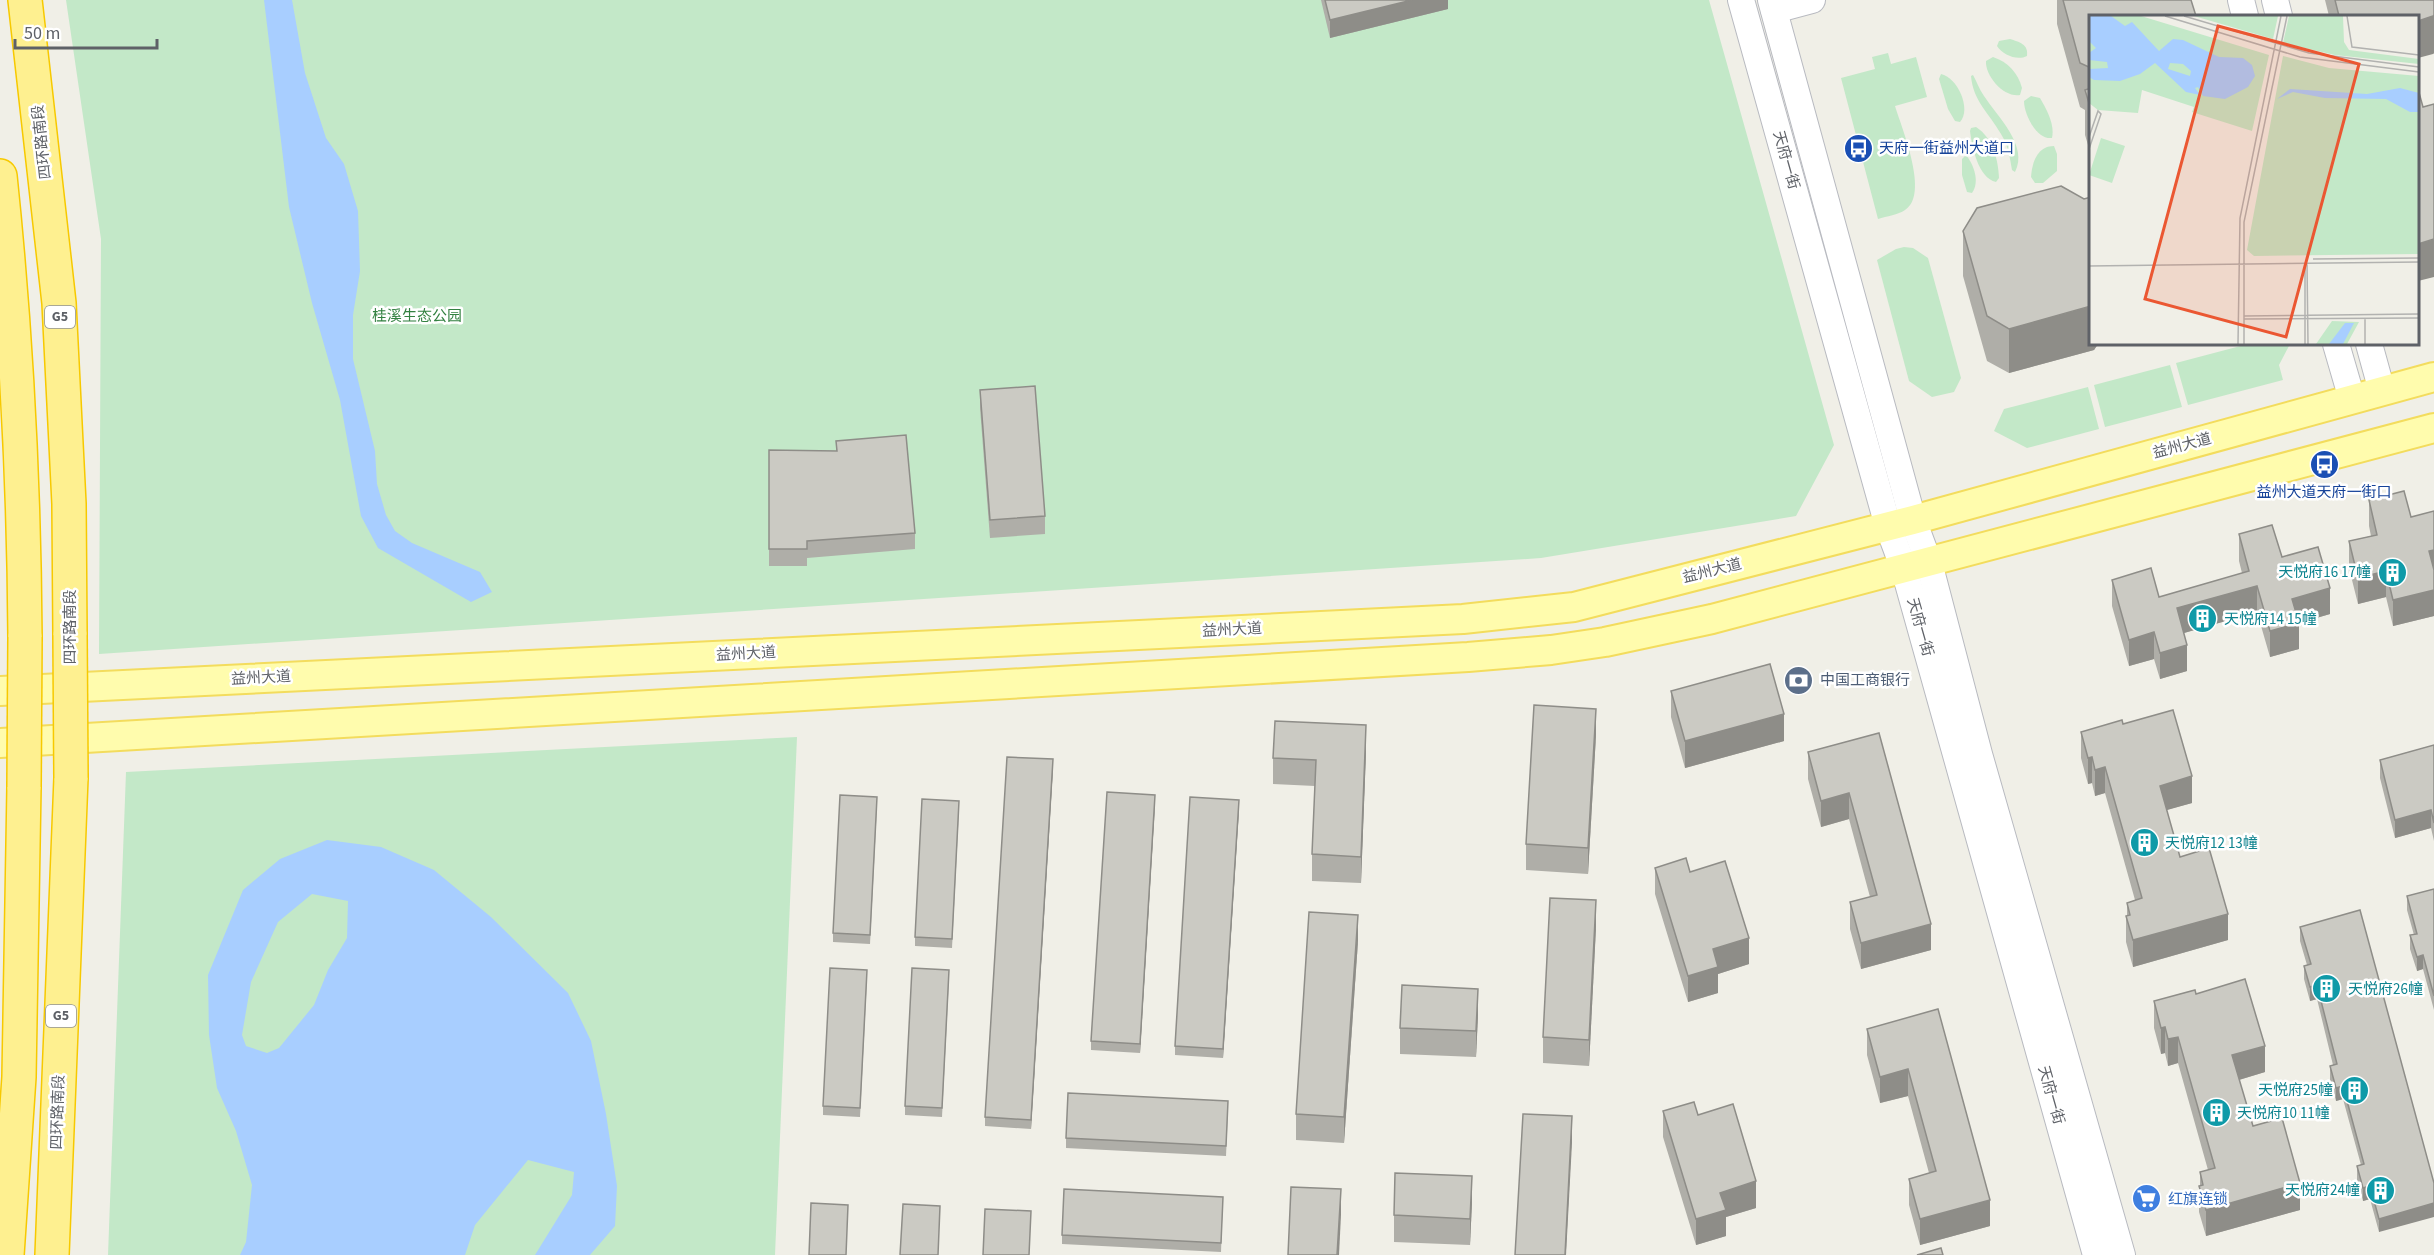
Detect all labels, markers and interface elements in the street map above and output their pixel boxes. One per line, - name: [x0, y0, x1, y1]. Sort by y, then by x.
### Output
- scale bar: [15, 12, 158, 50]
- inset map: [2089, 15, 2419, 345]
- text: 50 m: [24, 21, 60, 46]
- street label: 四环路南段: [28, 104, 56, 180]
- street label: 天府一街: [1768, 128, 1804, 192]
- bus stop icon: 天府一街益州大道口: [1842, 132, 1874, 164]
- place label: 天府一街益州大道口: [1879, 138, 2014, 159]
- road number: G5: [45, 306, 75, 328]
- park label: 桂溪生态公园: [372, 306, 462, 327]
- street label: 益州大道: [2150, 428, 2214, 464]
- bus stop icon: 益州大道天府一街口: [2308, 449, 2340, 481]
- place label: 益州大道天府一街口: [2256, 482, 2392, 503]
- street label: 益州大道: [1680, 554, 1744, 588]
- building icon: 天悦府16 17幢: [2376, 556, 2408, 588]
- place label: 天悦府16 17幢: [2278, 562, 2371, 583]
- street label: 四环路南段: [60, 589, 81, 665]
- street label: 天府一街: [1902, 595, 1938, 659]
- building icon: 天悦府14 15幢: [2187, 603, 2219, 635]
- place label: 天悦府14 15幢: [2224, 609, 2317, 630]
- street label: 益州大道: [1201, 618, 1263, 642]
- street label: 益州大道: [715, 642, 777, 666]
- bank icon: 中国工商银行: [1783, 664, 1815, 696]
- street label: 益州大道: [230, 666, 292, 690]
- place label: 中国工商银行: [1820, 670, 1910, 691]
- building icon: 天悦府12 13幢: [2128, 827, 2160, 859]
- place label: 天悦府12 13幢: [2165, 833, 2258, 854]
- building icon: 天悦府26幢: [2311, 973, 2343, 1005]
- place label: 天悦府26幢: [2348, 979, 2423, 1000]
- road number: G5: [46, 1005, 76, 1027]
- street label: 天府一街: [2033, 1063, 2069, 1127]
- street label: 四环路南段: [46, 1074, 70, 1150]
- building icon: 天悦府25幢: [2338, 1074, 2370, 1106]
- place label: 天悦府25幢: [2258, 1080, 2333, 1101]
- building icon: 天悦府10 11幢: [2200, 1097, 2232, 1129]
- place label: 天悦府10 11幢: [2237, 1103, 2330, 1124]
- building icon: 天悦府24幢: [2365, 1174, 2397, 1206]
- place label: 天悦府24幢: [2285, 1180, 2360, 1201]
- supermarket icon: 红旗连锁: [2131, 1183, 2163, 1215]
- place label: 红旗连锁: [2168, 1189, 2228, 1210]

